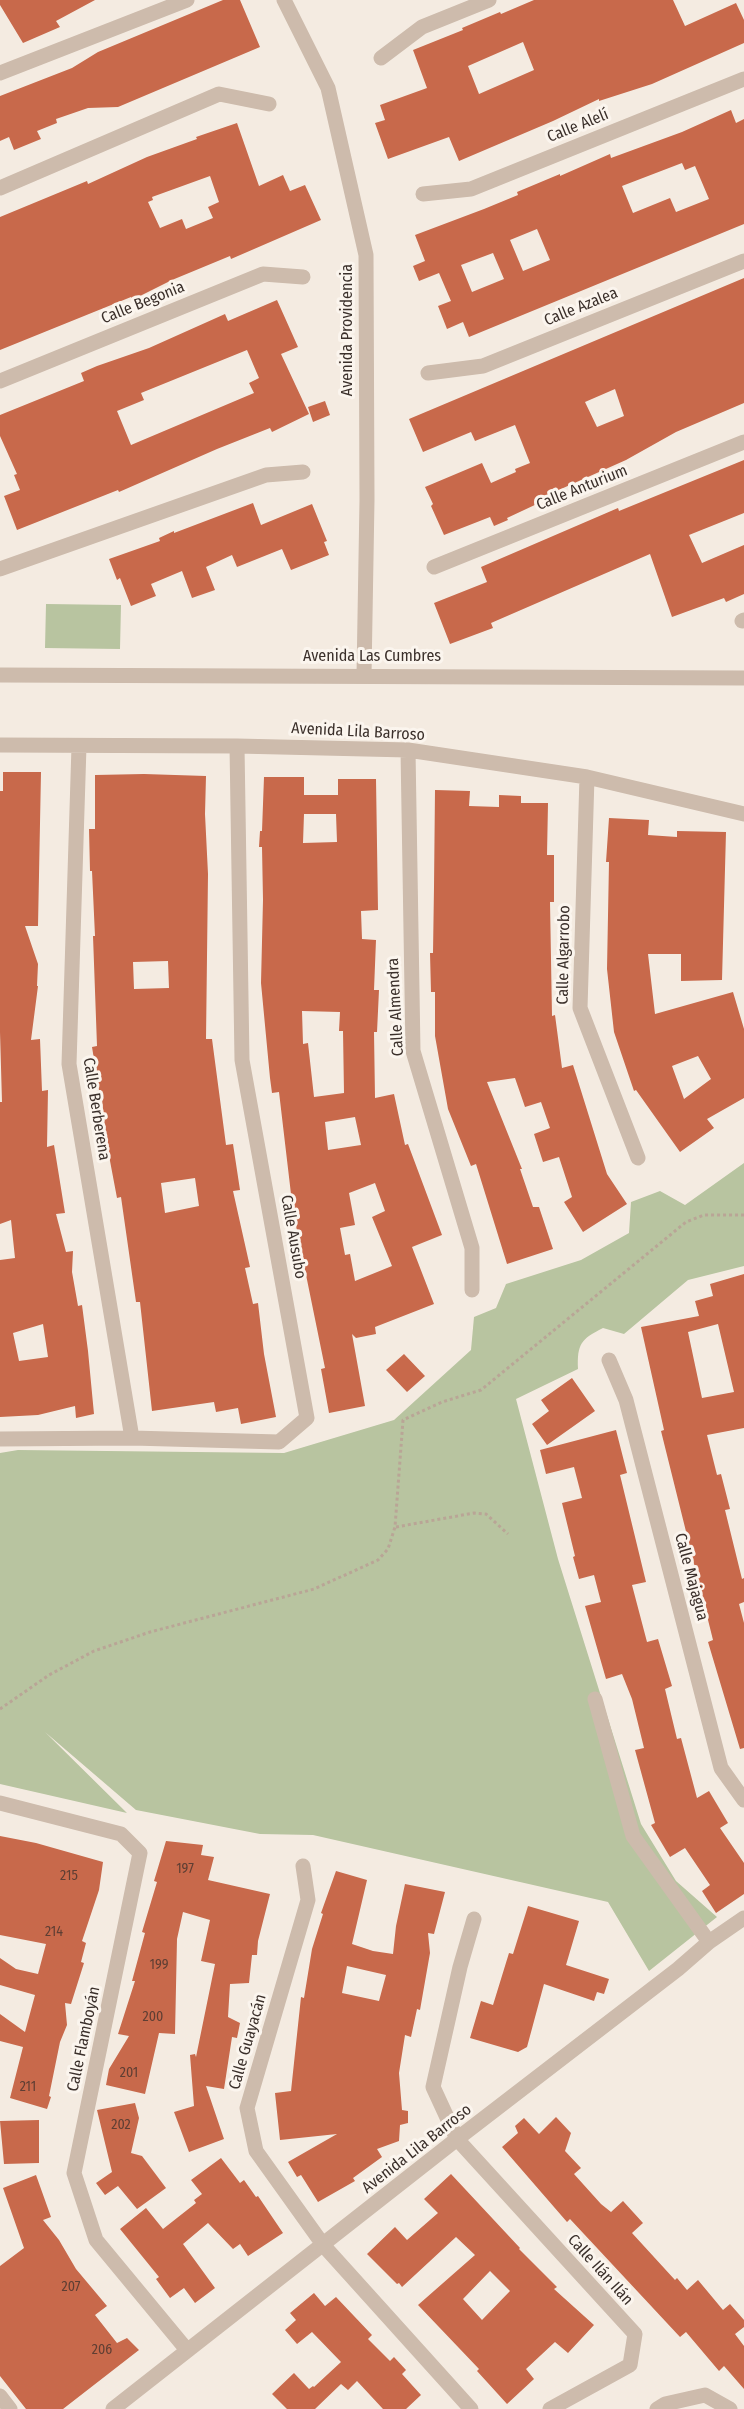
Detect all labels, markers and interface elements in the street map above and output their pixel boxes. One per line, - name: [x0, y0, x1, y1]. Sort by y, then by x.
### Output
- street label: Calle Alelí: [545, 105, 611, 147]
- street label: Avenida Providencia: [338, 264, 358, 396]
- street label: Calle Begonia: [98, 278, 188, 328]
- street label: Calle Azalea: [541, 284, 621, 330]
- street label: Calle Anturium: [534, 461, 630, 515]
- street label: Avenida Las Cumbres: [303, 647, 441, 667]
- street label: Avenida Lila Barroso: [291, 719, 425, 745]
- street label: Calle Algarrobo: [554, 905, 574, 1005]
- street label: Calle Almendra: [384, 957, 408, 1057]
- street label: Calle Berberena: [78, 1056, 114, 1162]
- street label: Calle Ausubo: [276, 1194, 310, 1280]
- street label: Calle Majagua: [670, 1531, 712, 1623]
- house number: 197: [176, 1861, 194, 1877]
- house number: 215: [60, 1868, 78, 1884]
- house number: 214: [45, 1924, 63, 1940]
- house number: 199: [149, 1957, 169, 1973]
- street label: Calle Flamboyán: [64, 1985, 104, 2093]
- street label: Calle Guayacán: [225, 1992, 271, 2092]
- house number: 200: [143, 2009, 163, 2025]
- house number: 201: [120, 2065, 138, 2081]
- house number: 211: [20, 2079, 36, 2095]
- street label: Avenida Lila Barroso: [358, 2100, 476, 2198]
- house number: 202: [111, 2117, 131, 2133]
- street label: Calle Ilán Ilán: [563, 2231, 637, 2309]
- house number: 207: [62, 2279, 80, 2295]
- house number: 206: [92, 2342, 112, 2358]

